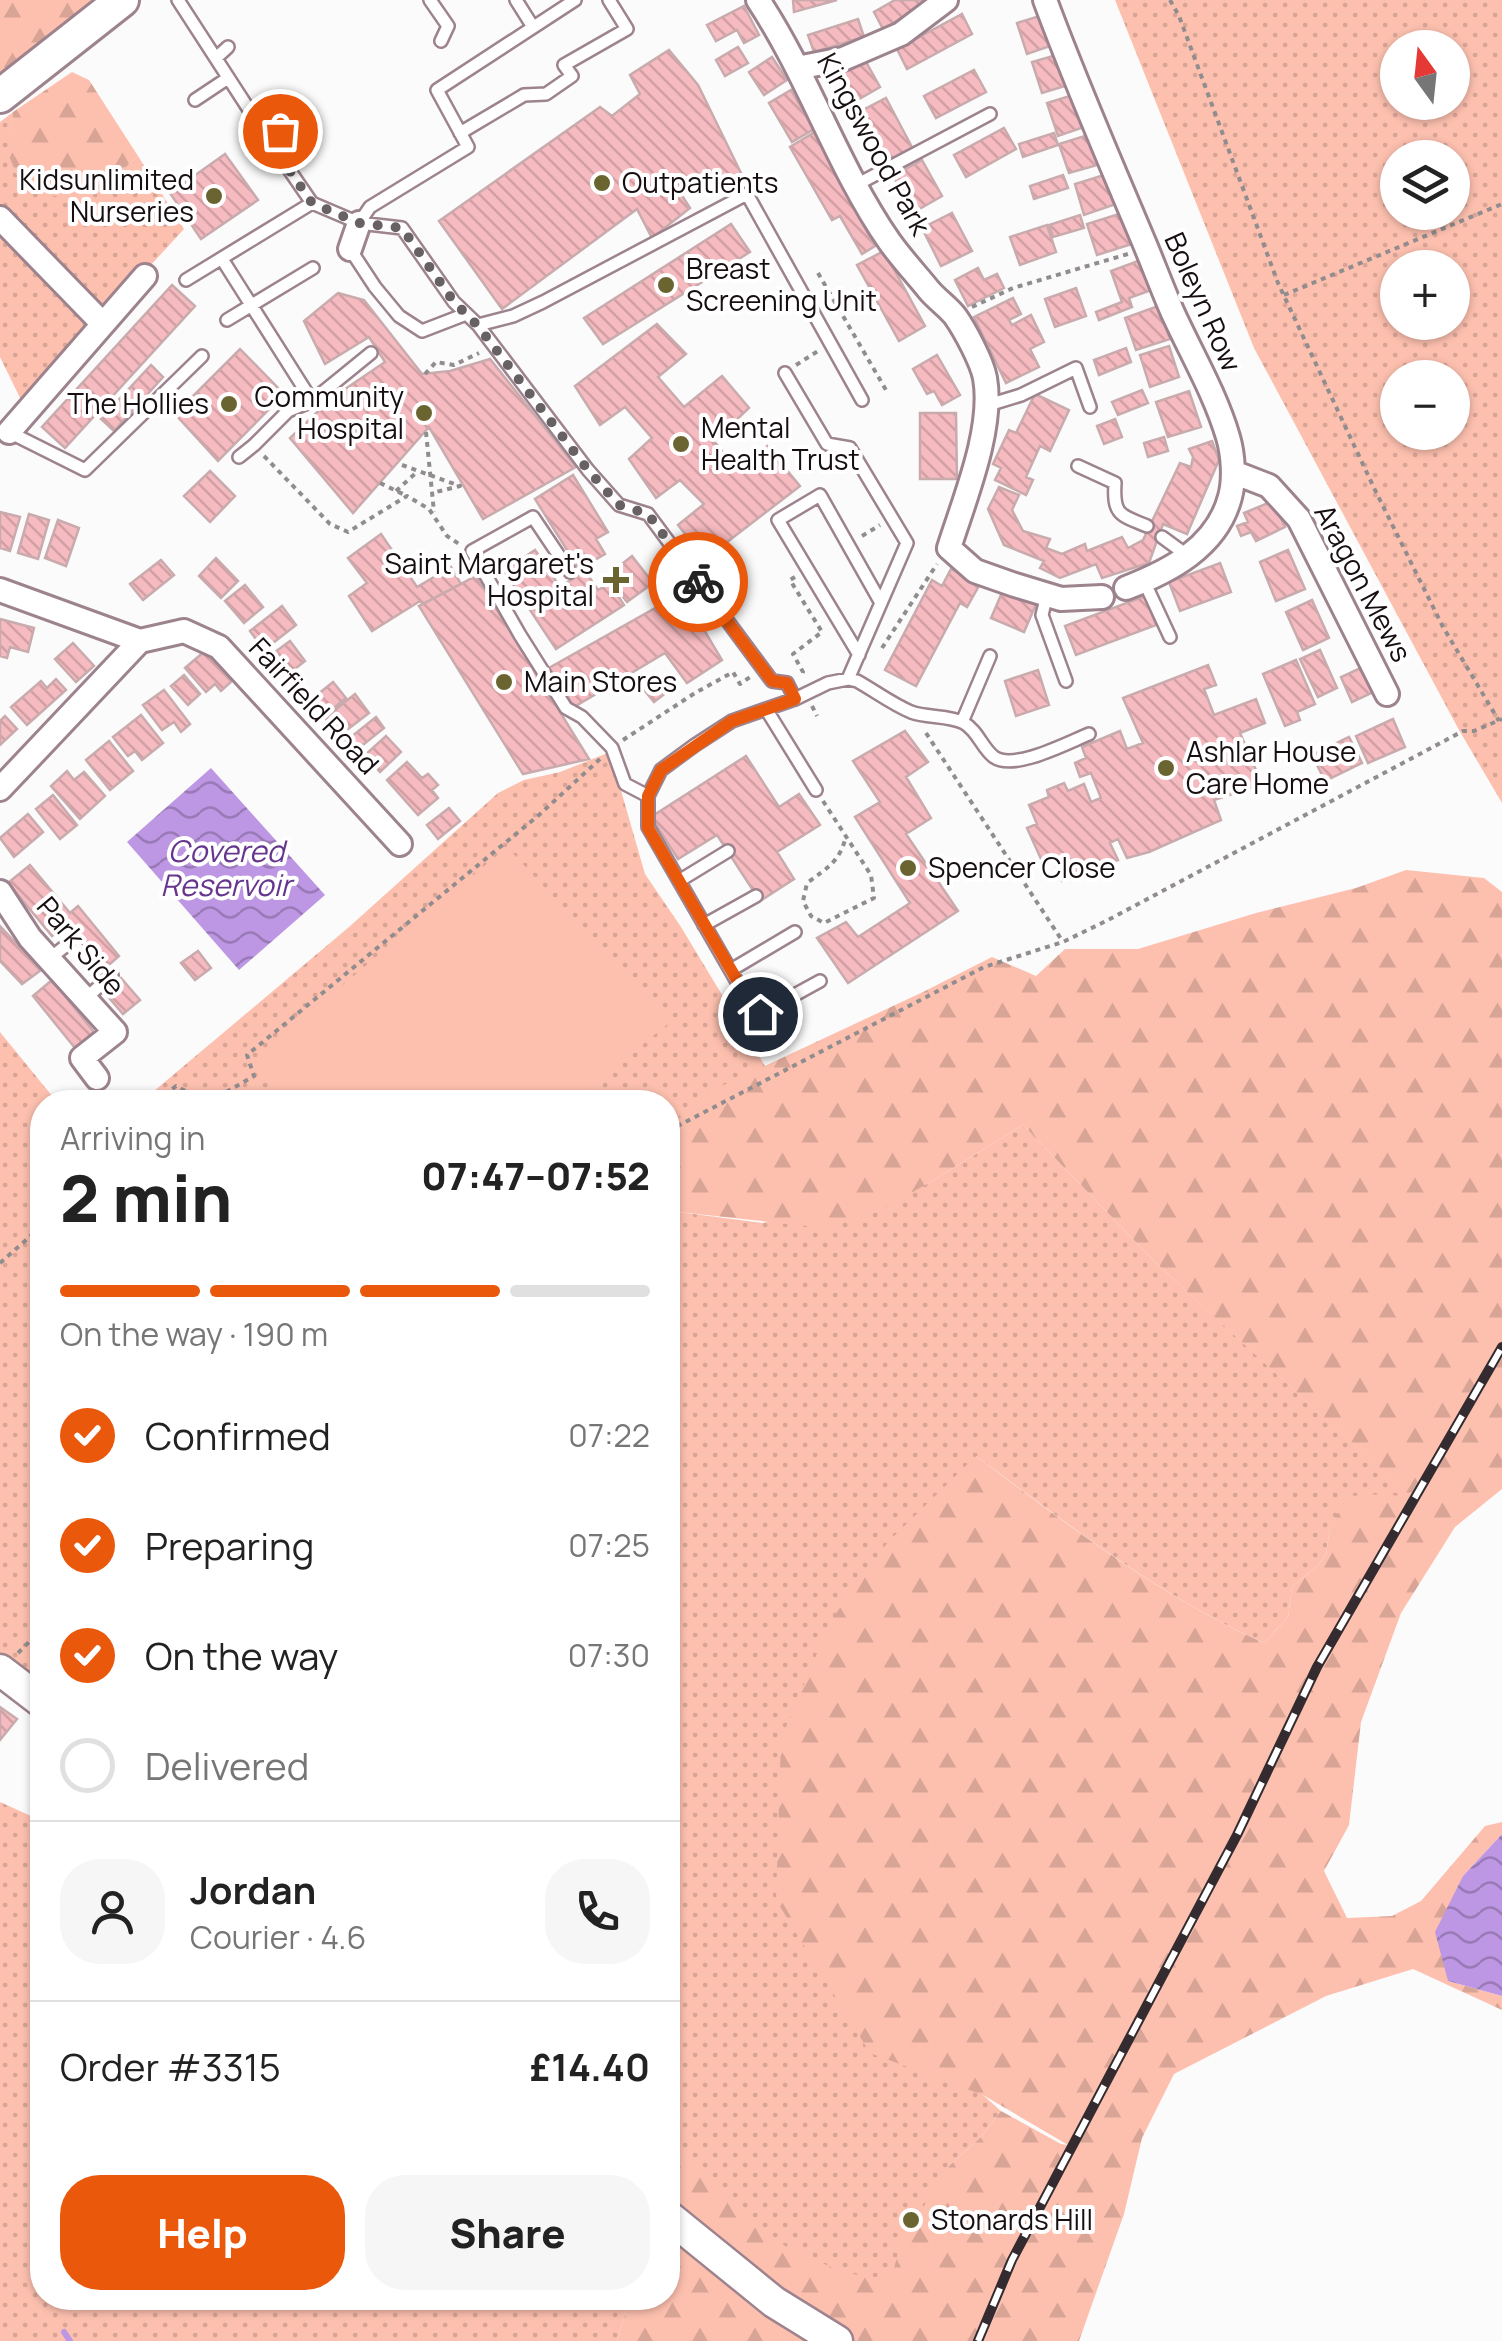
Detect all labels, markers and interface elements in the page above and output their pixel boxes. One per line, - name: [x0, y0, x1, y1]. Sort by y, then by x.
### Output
- north arrow: [1380, 30, 1470, 120]
- map controls: [1380, 30, 1470, 450]
- street label: Kingswood Park: [809, 46, 941, 242]
- pin: [238, 89, 323, 174]
- icon: bag: [253, 104, 308, 159]
- button: layers: [1380, 140, 1470, 230]
- place label: Kidsunlimited Nurseries: [19, 160, 194, 230]
- place label: Outpatients: [622, 163, 778, 201]
- marker: Outpatients: [591, 172, 613, 194]
- marker: Kidsunlimited Nurseries: [203, 185, 225, 207]
- street label: Boleyn Row: [1156, 226, 1251, 377]
- place label: Breast Screening Unit: [686, 249, 877, 319]
- button: +: [1380, 250, 1470, 340]
- marker: Breast Screening Unit: [655, 274, 677, 296]
- button: −: [1380, 360, 1470, 450]
- place label: Community Hospital: [255, 377, 404, 447]
- place label: The Hollies: [67, 384, 209, 422]
- marker: The Hollies: [218, 393, 240, 415]
- marker: Community Hospital: [413, 402, 435, 424]
- place label: Mental Health Trust: [701, 408, 860, 478]
- marker: Mental Health Trust: [670, 433, 692, 455]
- street label: Aragon Mews: [1306, 497, 1421, 668]
- courier: [648, 532, 748, 632]
- place label: Saint Margaret's Hospital: [385, 544, 594, 614]
- icon: bike: [671, 555, 726, 610]
- marker: Saint Margaret's Hospital: [603, 567, 629, 593]
- street label: Fairfield Road: [241, 629, 388, 782]
- place label: Main Stores: [524, 662, 677, 700]
- marker: Main Stores: [493, 671, 515, 693]
- place label: Ashlar House Care Home: [1186, 732, 1356, 802]
- marker: Ashlar House Care Home: [1155, 757, 1177, 779]
- water label: Covered Reservoir: [161, 830, 296, 905]
- place label: Spencer Close: [928, 848, 1116, 886]
- marker: Spencer Close: [897, 857, 919, 879]
- street label: Park Side: [29, 888, 134, 1003]
- pin: [718, 972, 803, 1057]
- icon: home: [733, 987, 788, 1042]
- text: Arriving in: [60, 1116, 205, 1160]
- text: 07:47–07:52: [421, 1149, 650, 1201]
- text: 2 min: [60, 1153, 232, 1242]
- text: On the way · 190 m: [60, 1312, 328, 1356]
- icon: check: [60, 1408, 115, 1463]
- text: Confirmed: [145, 1409, 331, 1461]
- text: 07:22: [568, 1413, 650, 1457]
- icon: check: [60, 1518, 115, 1573]
- text: Preparing: [145, 1519, 314, 1571]
- text: 07:25: [568, 1523, 650, 1567]
- icon: check: [60, 1628, 115, 1683]
- text: On the way: [145, 1629, 338, 1681]
- text: 07:30: [568, 1633, 650, 1677]
- text: Delivered: [145, 1739, 309, 1791]
- button: person: [60, 1859, 165, 1964]
- button: phone: [545, 1859, 650, 1964]
- text: Jordan: [190, 1863, 316, 1915]
- text: Courier · 4.6: [190, 1915, 366, 1959]
- text: Order #3315: [60, 2040, 281, 2092]
- text: £14.40: [530, 2040, 650, 2092]
- button: Help: [60, 2175, 345, 2290]
- button: Share: [365, 2175, 650, 2290]
- place label: Stonards Hill: [931, 2200, 1093, 2238]
- marker: Stonards Hill: [900, 2209, 922, 2231]

